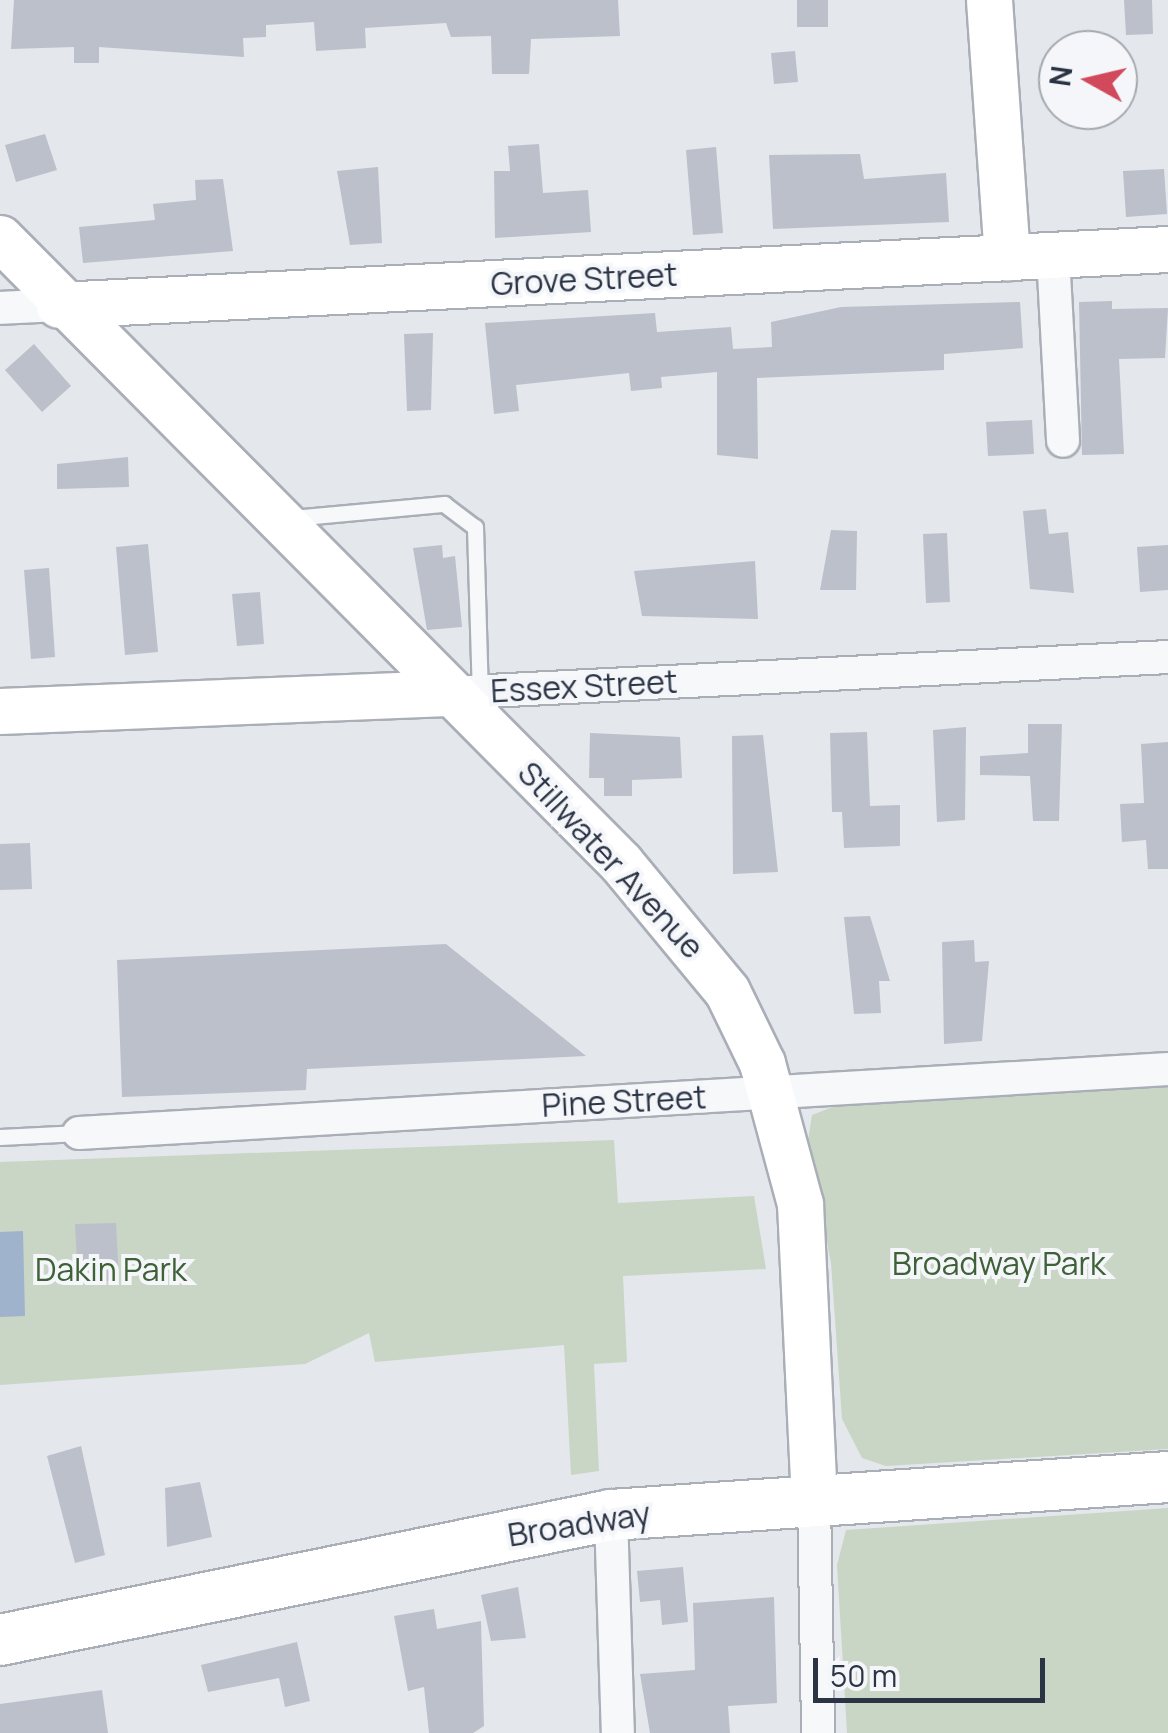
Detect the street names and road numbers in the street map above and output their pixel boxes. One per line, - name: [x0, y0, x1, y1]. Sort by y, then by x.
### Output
- street label: Grove Street: [490, 255, 678, 303]
- street label: Essex Street: [490, 662, 678, 710]
- street label: Stillwater Avenue: [510, 754, 712, 966]
- street label: Pine Street: [541, 1078, 707, 1124]
- street label: Broadway: [505, 1494, 653, 1554]

